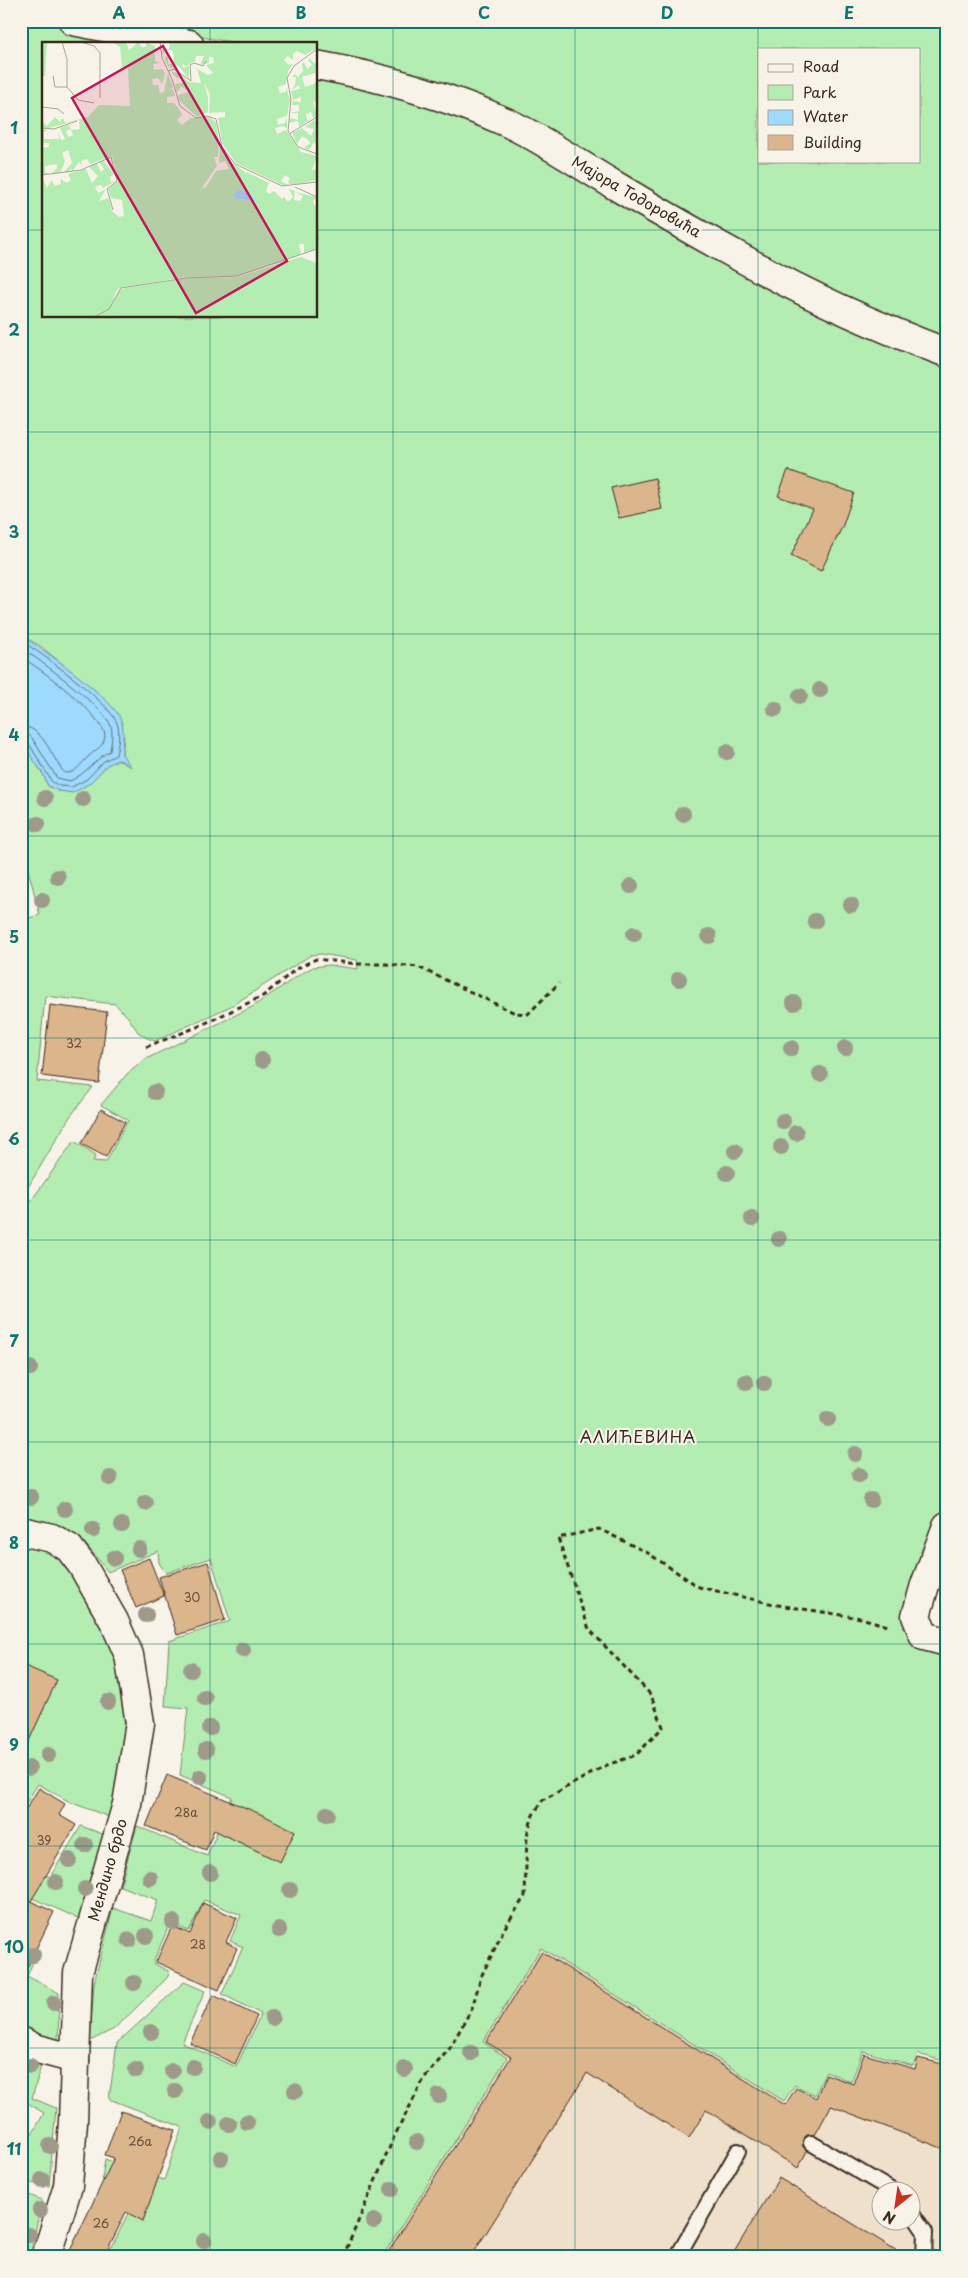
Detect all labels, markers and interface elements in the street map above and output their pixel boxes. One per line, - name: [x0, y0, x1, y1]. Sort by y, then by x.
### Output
- text: A: [113, 0, 126, 24]
- text: B: [296, 0, 307, 24]
- text: C: [478, 0, 490, 24]
- text: D: [661, 0, 673, 24]
- text: E: [844, 0, 854, 24]
- inset map: [42, 42, 318, 318]
- legend: [758, 48, 920, 162]
- text: Road: [803, 54, 839, 77]
- text: Park: [803, 80, 837, 103]
- text: Water: [803, 104, 848, 127]
- text: 1: [10, 115, 18, 139]
- text: Building: [803, 130, 862, 153]
- street label: Мајора Тодоровића: [568, 149, 706, 242]
- text: 2: [8, 317, 20, 341]
- text: 3: [9, 519, 19, 543]
- text: 4: [9, 722, 20, 746]
- text: 5: [9, 924, 19, 948]
- house number: 32: [66, 1034, 82, 1052]
- text: 6: [8, 1126, 20, 1150]
- text: 7: [9, 1328, 19, 1352]
- district label: АЛИЋЕВИНА: [580, 1424, 696, 1448]
- text: 8: [9, 1530, 19, 1554]
- house number: 30: [184, 1588, 201, 1606]
- text: 9: [9, 1732, 19, 1756]
- house number: 28a: [174, 1803, 198, 1821]
- street label: Мендино брдо: [81, 1816, 132, 1924]
- house number: 39: [37, 1831, 51, 1849]
- text: 10: [4, 1934, 24, 1958]
- house number: 28: [190, 1935, 206, 1953]
- house number: 26a: [128, 2132, 152, 2150]
- text: 11: [7, 2136, 21, 2160]
- north arrow: [870, 2180, 920, 2230]
- text: N: [879, 2206, 899, 2230]
- house number: 26: [93, 2214, 109, 2232]

